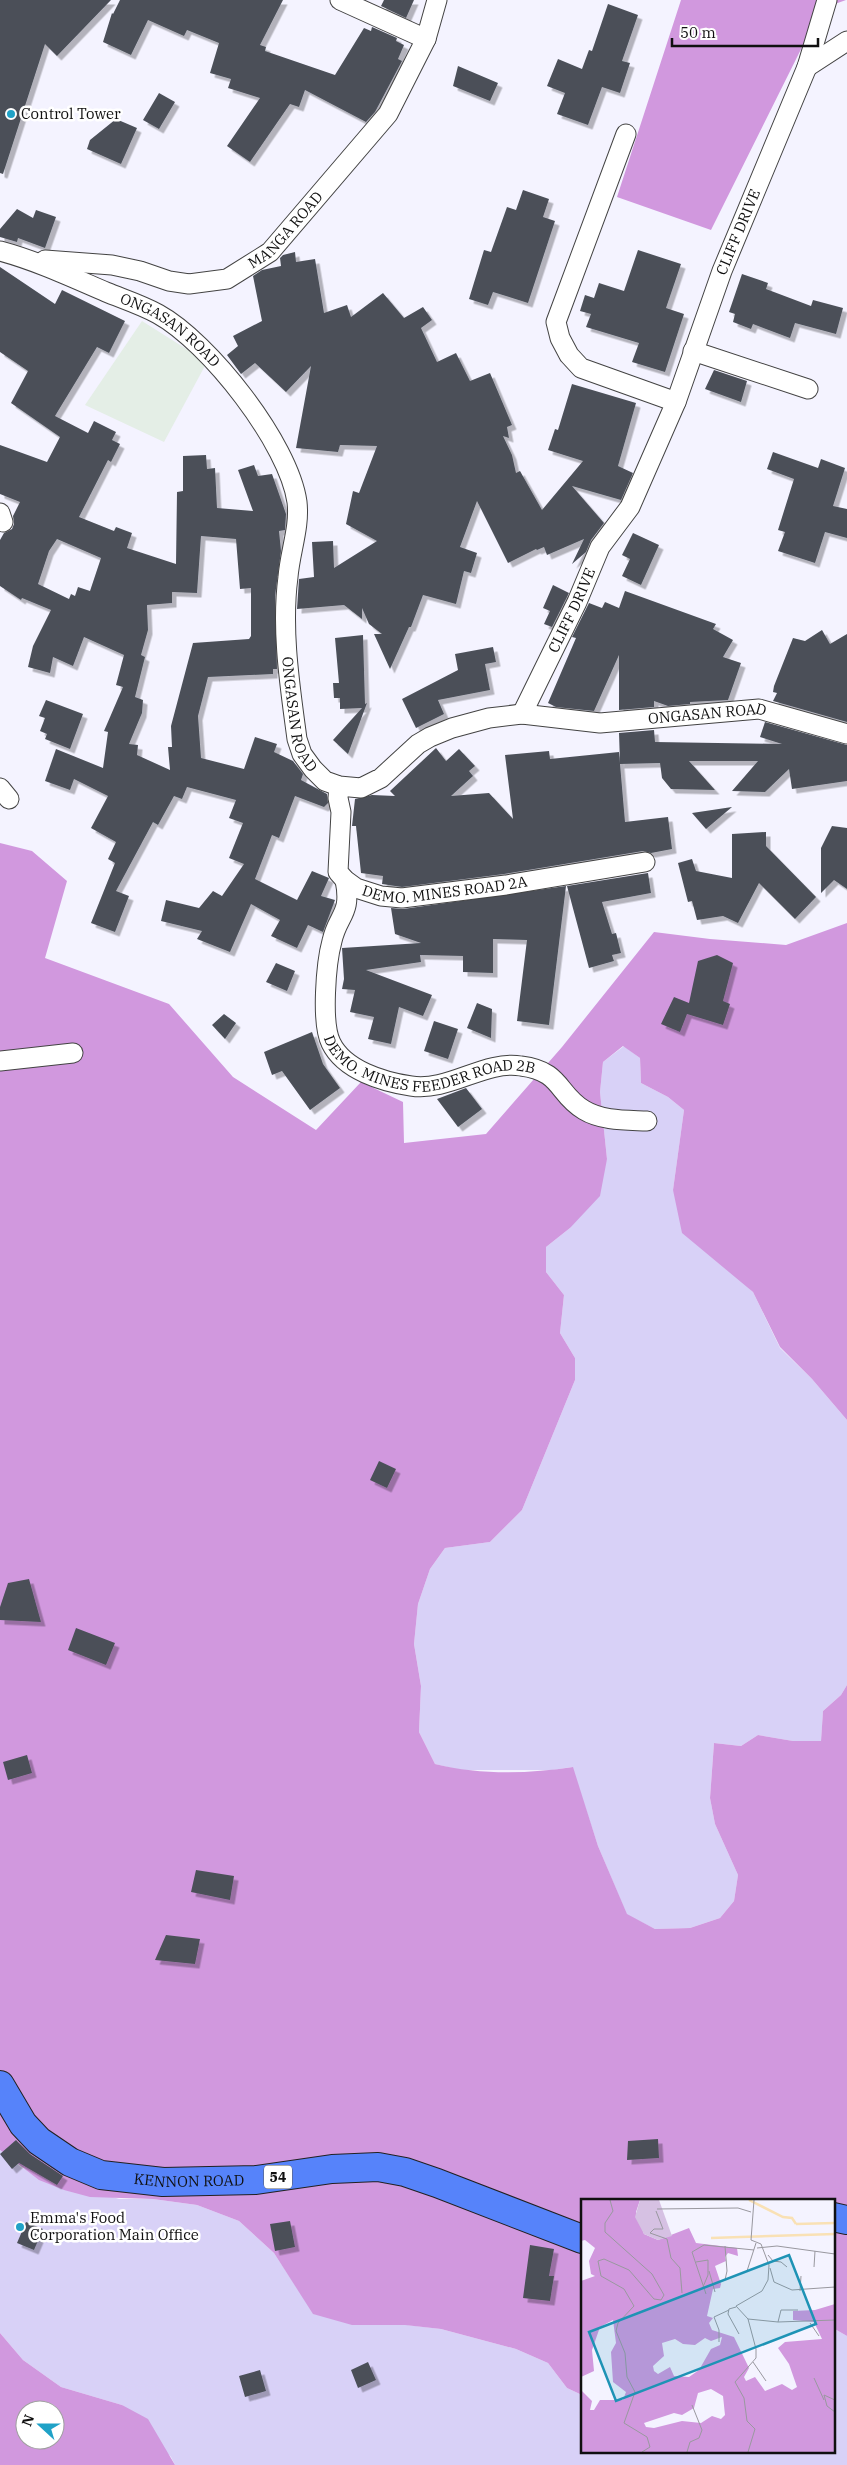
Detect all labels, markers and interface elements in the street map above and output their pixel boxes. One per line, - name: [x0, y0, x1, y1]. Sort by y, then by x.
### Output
- scale bar: [672, 15, 818, 47]
- text: 50 m: [680, 23, 716, 42]
- place label: Control Tower: [21, 104, 121, 123]
- marker: Control Tower: [5, 108, 17, 120]
- street label: CLIFF DRIVE: [711, 186, 764, 278]
- street label: MANGA ROAD: [244, 187, 327, 272]
- street label: ONGASAN ROAD: [118, 288, 224, 371]
- street label: CLIFF DRIVE: [544, 565, 599, 656]
- street label: ONGASAN ROAD: [278, 656, 322, 775]
- street label: ONGASAN ROAD: [647, 699, 769, 728]
- street label: DEMO. MINES ROAD 2A: [360, 871, 530, 907]
- street label: DEMO. MINES FEEDER ROAD 2B: [320, 1032, 537, 1096]
- road number: 54: [264, 2166, 292, 2188]
- street label: KENNON ROAD: [133, 2169, 244, 2191]
- inset map: [581, 2199, 834, 2452]
- place label: Emma's Food Corporation Main Office: [30, 2208, 199, 2244]
- marker: Emma's Food Corporation Main Office: [14, 2221, 26, 2233]
- north arrow: [15, 2400, 65, 2450]
- text: N: [17, 2412, 38, 2429]

